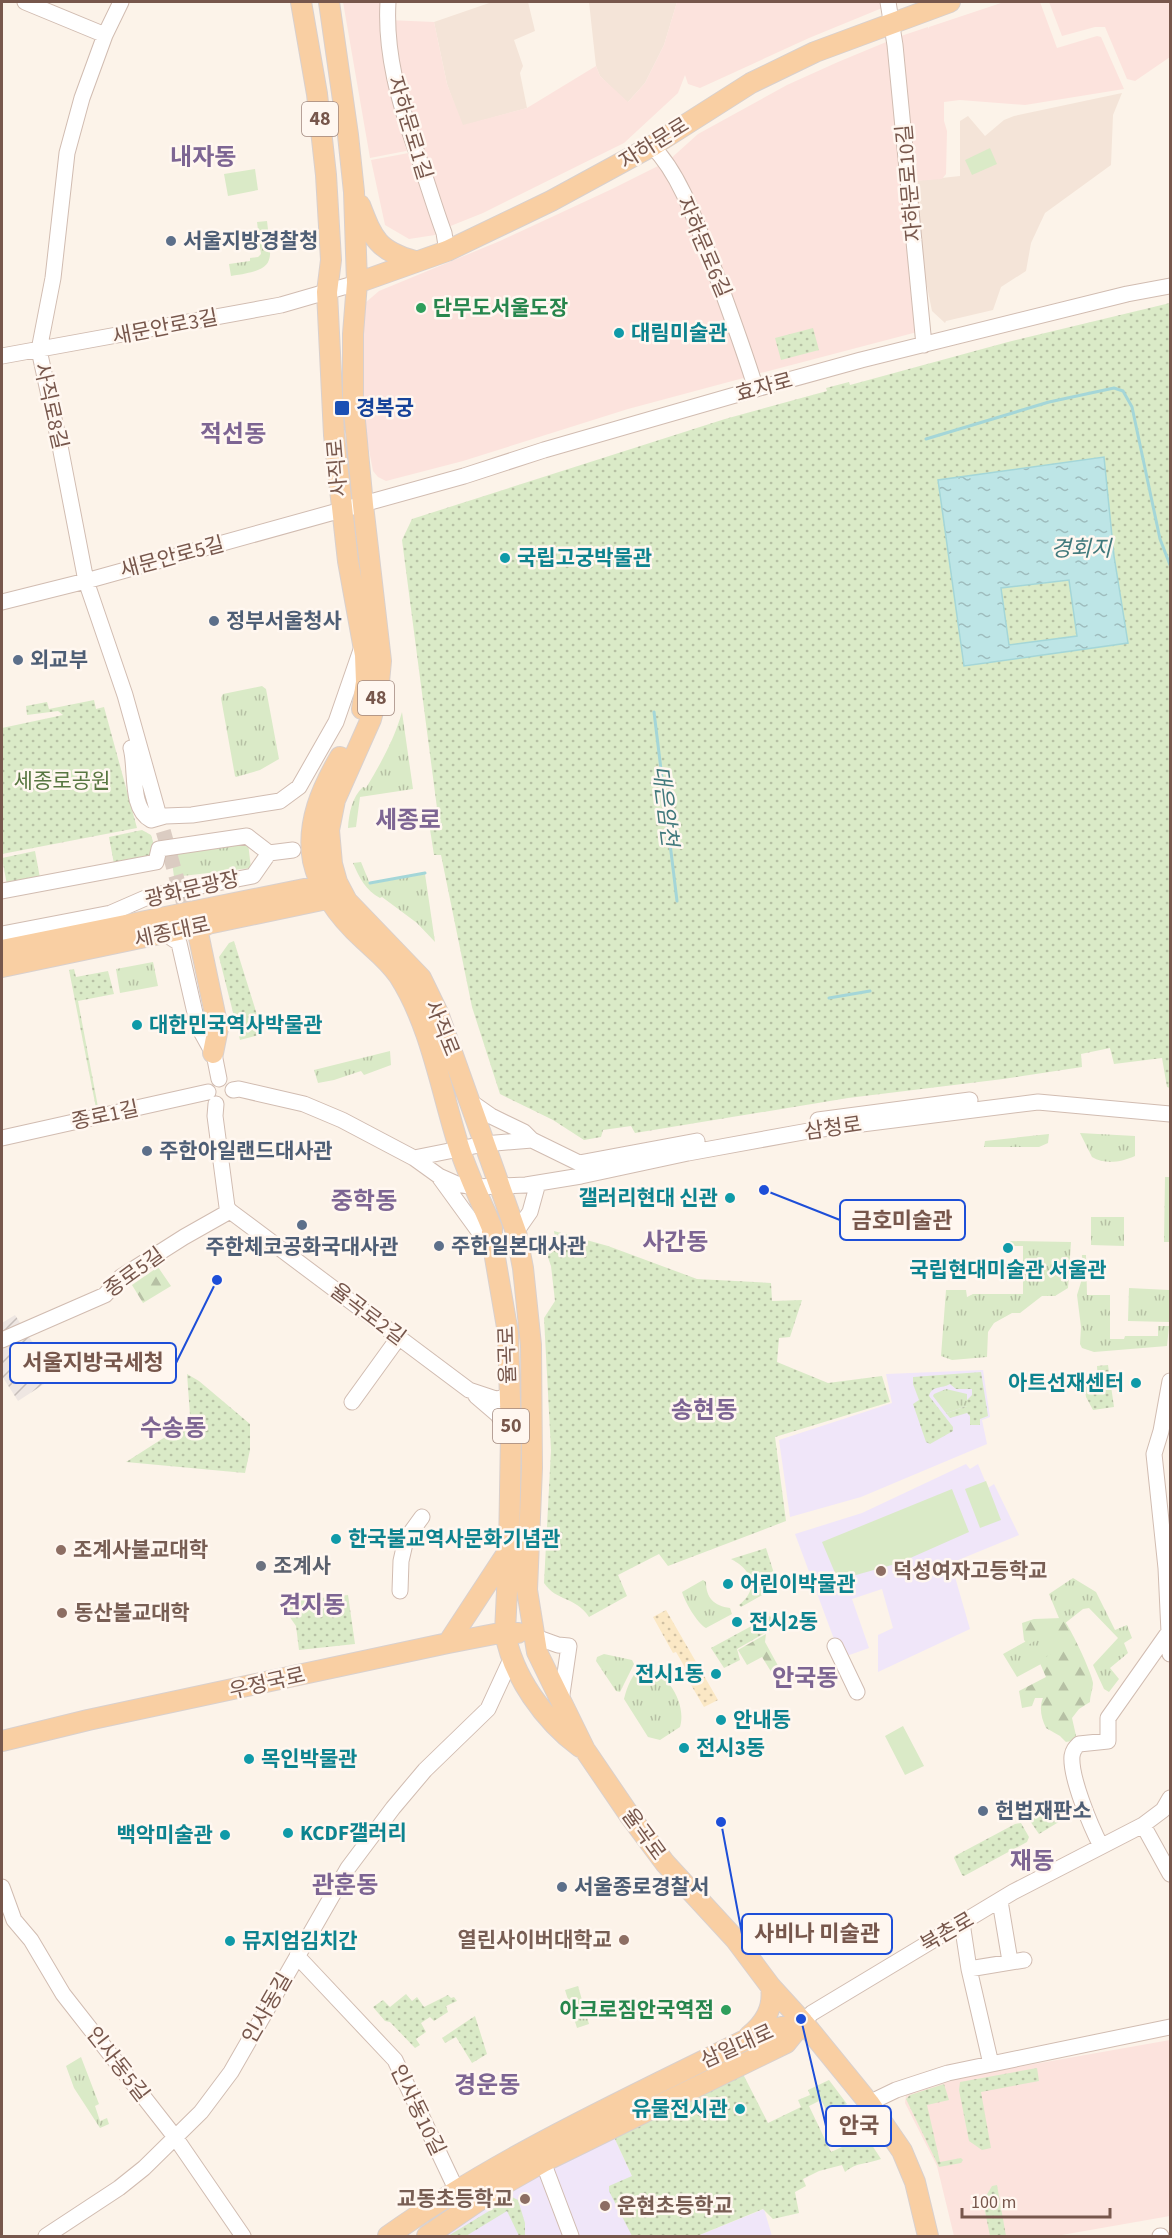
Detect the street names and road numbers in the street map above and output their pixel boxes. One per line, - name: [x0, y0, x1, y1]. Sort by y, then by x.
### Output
- street label: 자하문로1길: [380, 72, 440, 184]
- road number: 48: [302, 102, 338, 136]
- street label: 자하문로: [613, 110, 695, 176]
- street label: 자하문로10길: [889, 123, 929, 243]
- street label: 자하문로6길: [669, 192, 739, 302]
- street label: 새문안로3길: [110, 302, 220, 352]
- street label: 사직로8길: [27, 360, 75, 452]
- street label: 효자로: [732, 365, 796, 409]
- street label: 사직로: [320, 438, 354, 498]
- street label: 새문안로5길: [116, 529, 228, 585]
- road number: 48: [358, 681, 394, 715]
- street label: 광화문광장: [142, 864, 242, 914]
- street label: 세종대로: [131, 909, 213, 955]
- street label: 사직로: [417, 996, 467, 1060]
- street label: 종로1길: [68, 1093, 142, 1137]
- street label: 삼청로: [802, 1109, 864, 1147]
- street label: 종로5길: [98, 1240, 170, 1304]
- street label: 율곡로2길: [324, 1276, 412, 1352]
- street label: 율곡로: [491, 1326, 523, 1384]
- road number: 50: [493, 1409, 529, 1443]
- street label: 우정국로: [226, 1660, 308, 1706]
- street label: 율곡로: [615, 1802, 673, 1866]
- street label: 북촌로: [914, 1905, 980, 1959]
- street label: 인사동길: [235, 1967, 299, 2049]
- street label: 삼일대로: [696, 2017, 778, 2075]
- street label: 인사동5길: [79, 2020, 157, 2108]
- street label: 인사동10길: [383, 2059, 453, 2161]

